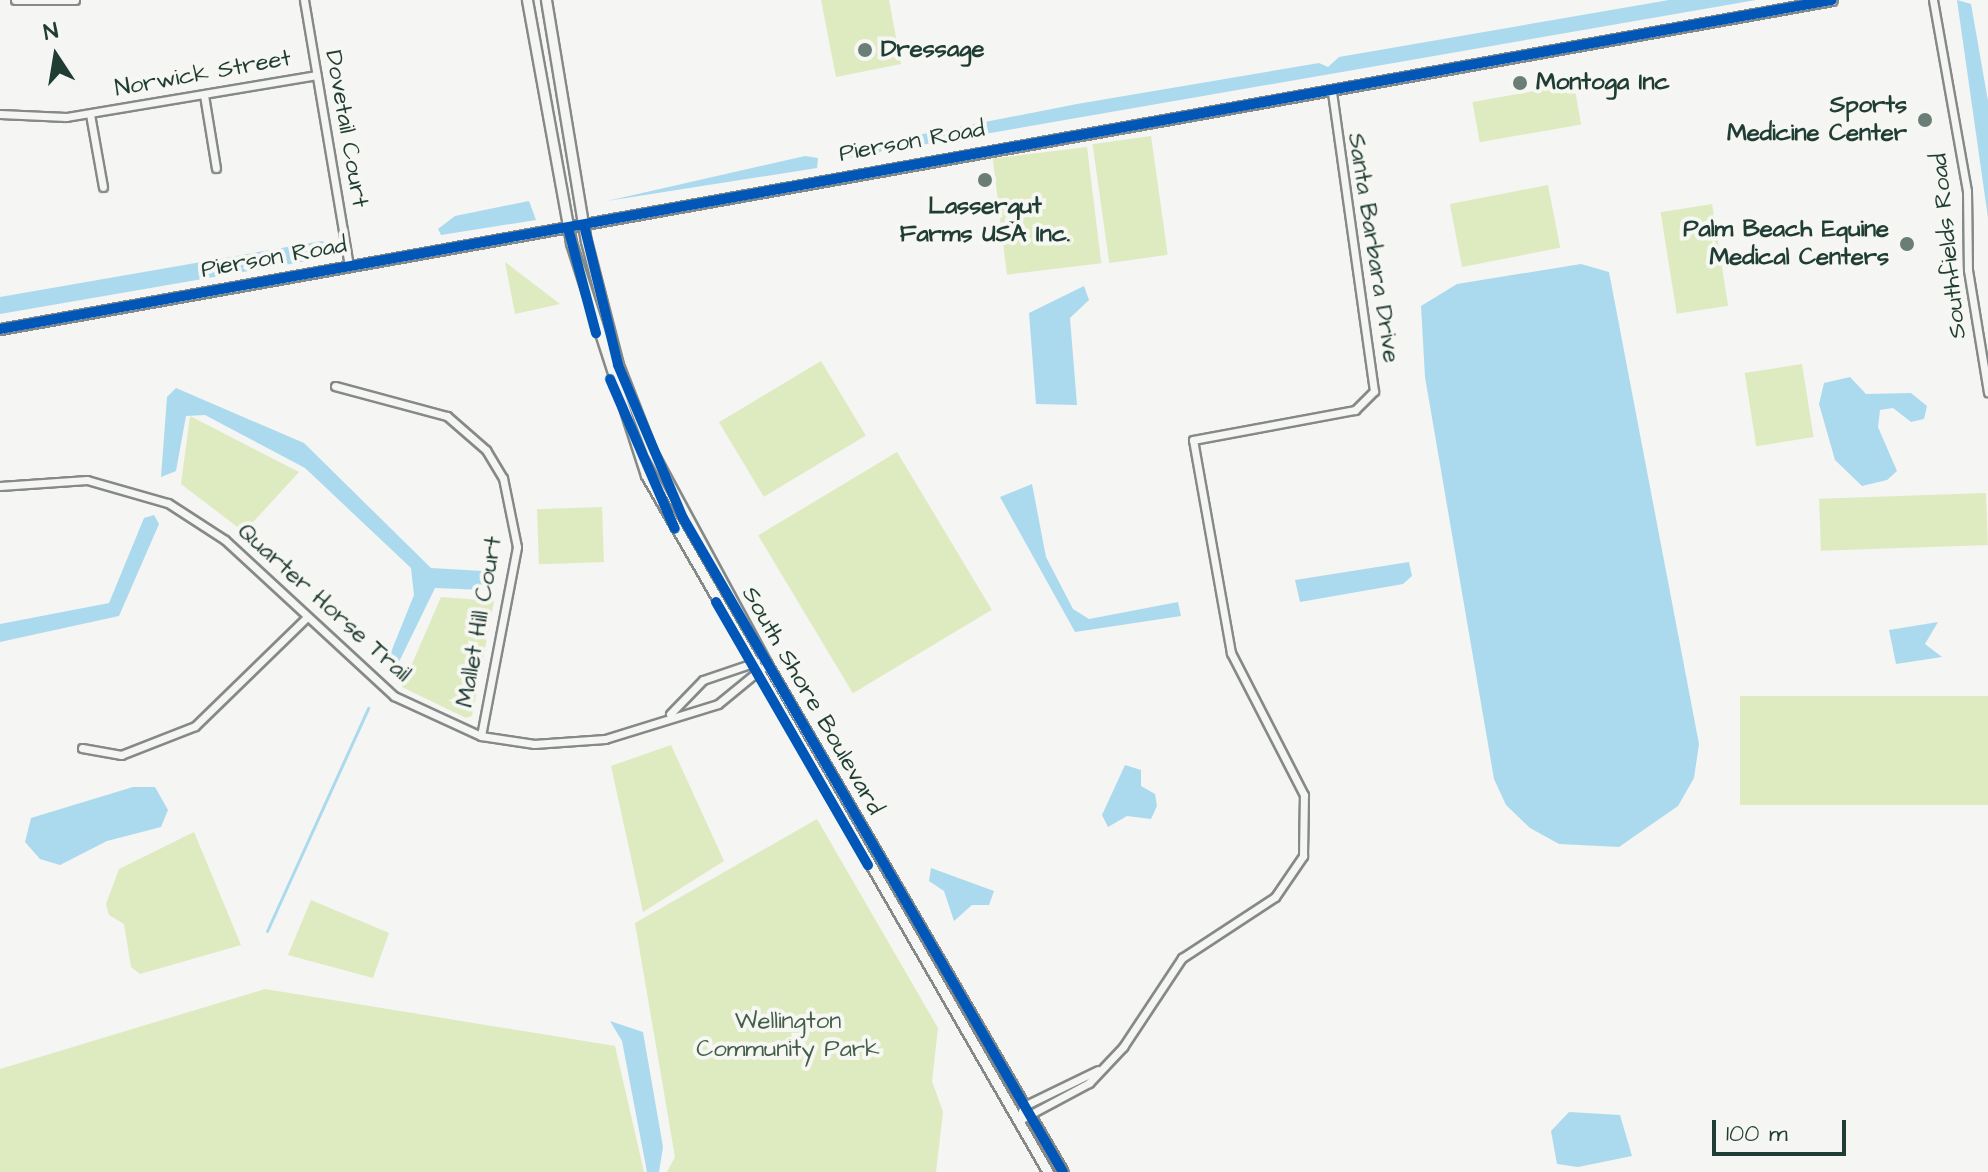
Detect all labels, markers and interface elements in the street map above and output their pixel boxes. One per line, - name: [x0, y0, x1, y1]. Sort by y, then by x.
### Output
- text: N: [41, 15, 61, 49]
- north arrow: [16, 16, 96, 96]
- place label: Dressage: [881, 36, 984, 64]
- marker: Dressage: [856, 41, 874, 59]
- street label: Norwick Street: [113, 44, 293, 104]
- street label: Dovetail Court: [318, 48, 374, 210]
- place label: Montoga Inc: [1536, 69, 1670, 97]
- marker: Montoga Inc: [1511, 74, 1529, 92]
- place label: Sports Medicine Center: [1727, 92, 1907, 148]
- marker: Sports Medicine Center: [1914, 109, 1936, 131]
- street label: Pierson Road: [837, 115, 987, 169]
- street label: Santa Barbara Drive: [1341, 131, 1405, 365]
- street label: Southfields Road: [1925, 152, 1973, 340]
- marker: Lassergut Farms USA Inc.: [976, 171, 994, 189]
- place label: Lassergut Farms USA Inc.: [900, 193, 1070, 249]
- place label: Palm Beach Equine Medical Centers: [1683, 216, 1889, 272]
- street label: Pierson Road: [199, 231, 349, 285]
- marker: Palm Beach Equine Medical Centers: [1896, 233, 1918, 255]
- street label: Quarter Horse Trail: [231, 517, 417, 689]
- street label: Mallet Hill Court: [451, 534, 509, 710]
- street label: South Shore Boulevard: [735, 582, 889, 820]
- park label: Wellington Community Park: [696, 1008, 880, 1064]
- scale bar: [1716, 1104, 1850, 1154]
- text: 100 m: [1726, 1117, 1788, 1151]

